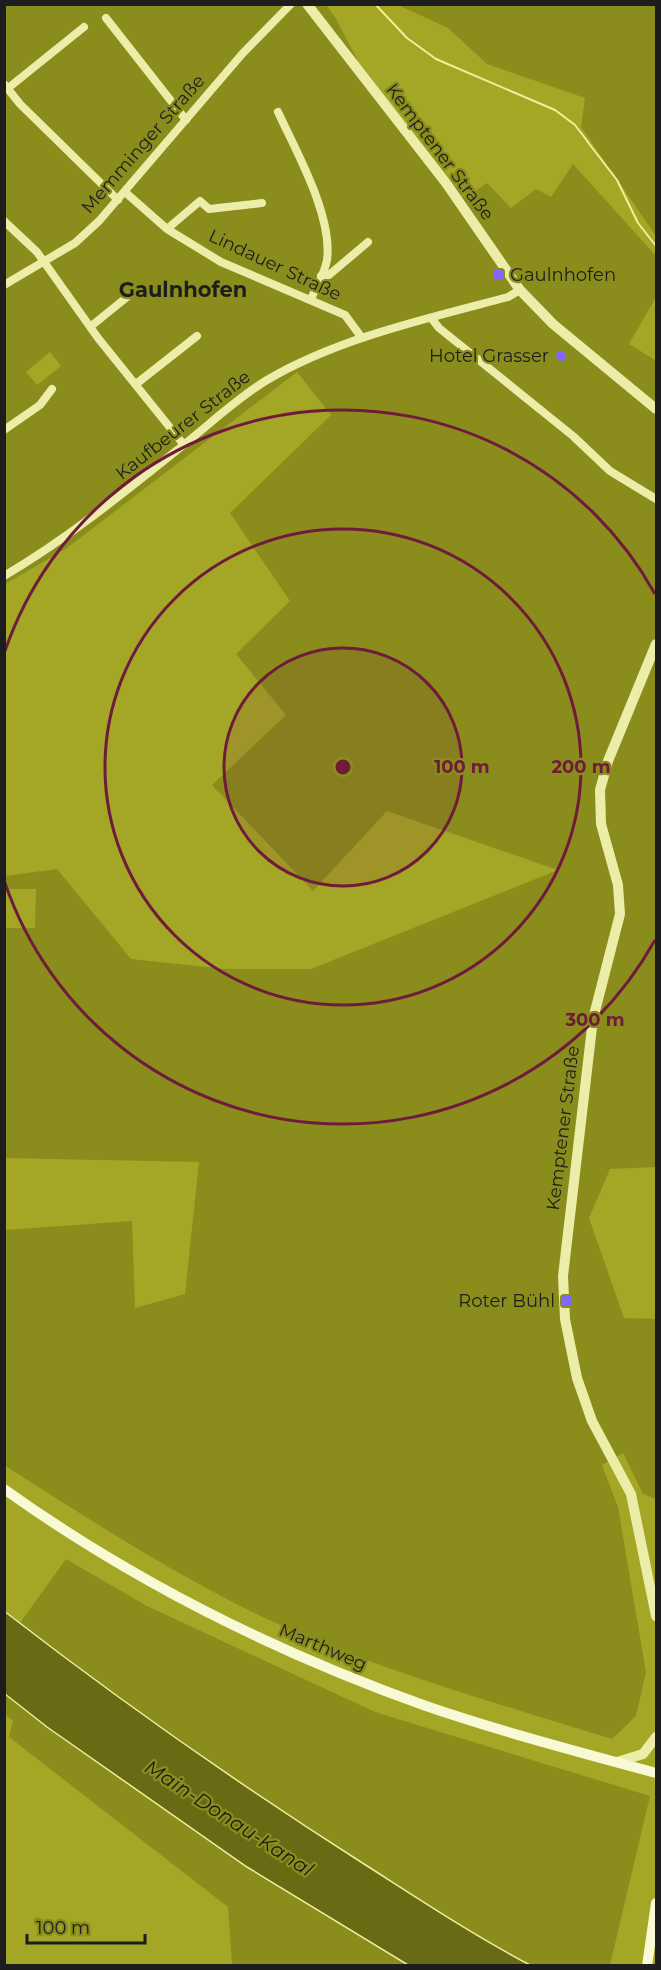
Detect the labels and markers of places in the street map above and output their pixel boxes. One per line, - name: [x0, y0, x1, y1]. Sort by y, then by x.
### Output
- place label: Gaulnhofen: [510, 264, 616, 286]
- marker: Gaulnhofen: [491, 268, 505, 282]
- place label: Hotel Grasser: [429, 345, 549, 367]
- marker: Hotel Grasser: [554, 349, 568, 363]
- centre of rings: [333, 757, 353, 777]
- place label: Roter Bühl: [458, 1290, 555, 1312]
- marker: Roter Bühl: [560, 1294, 574, 1308]

